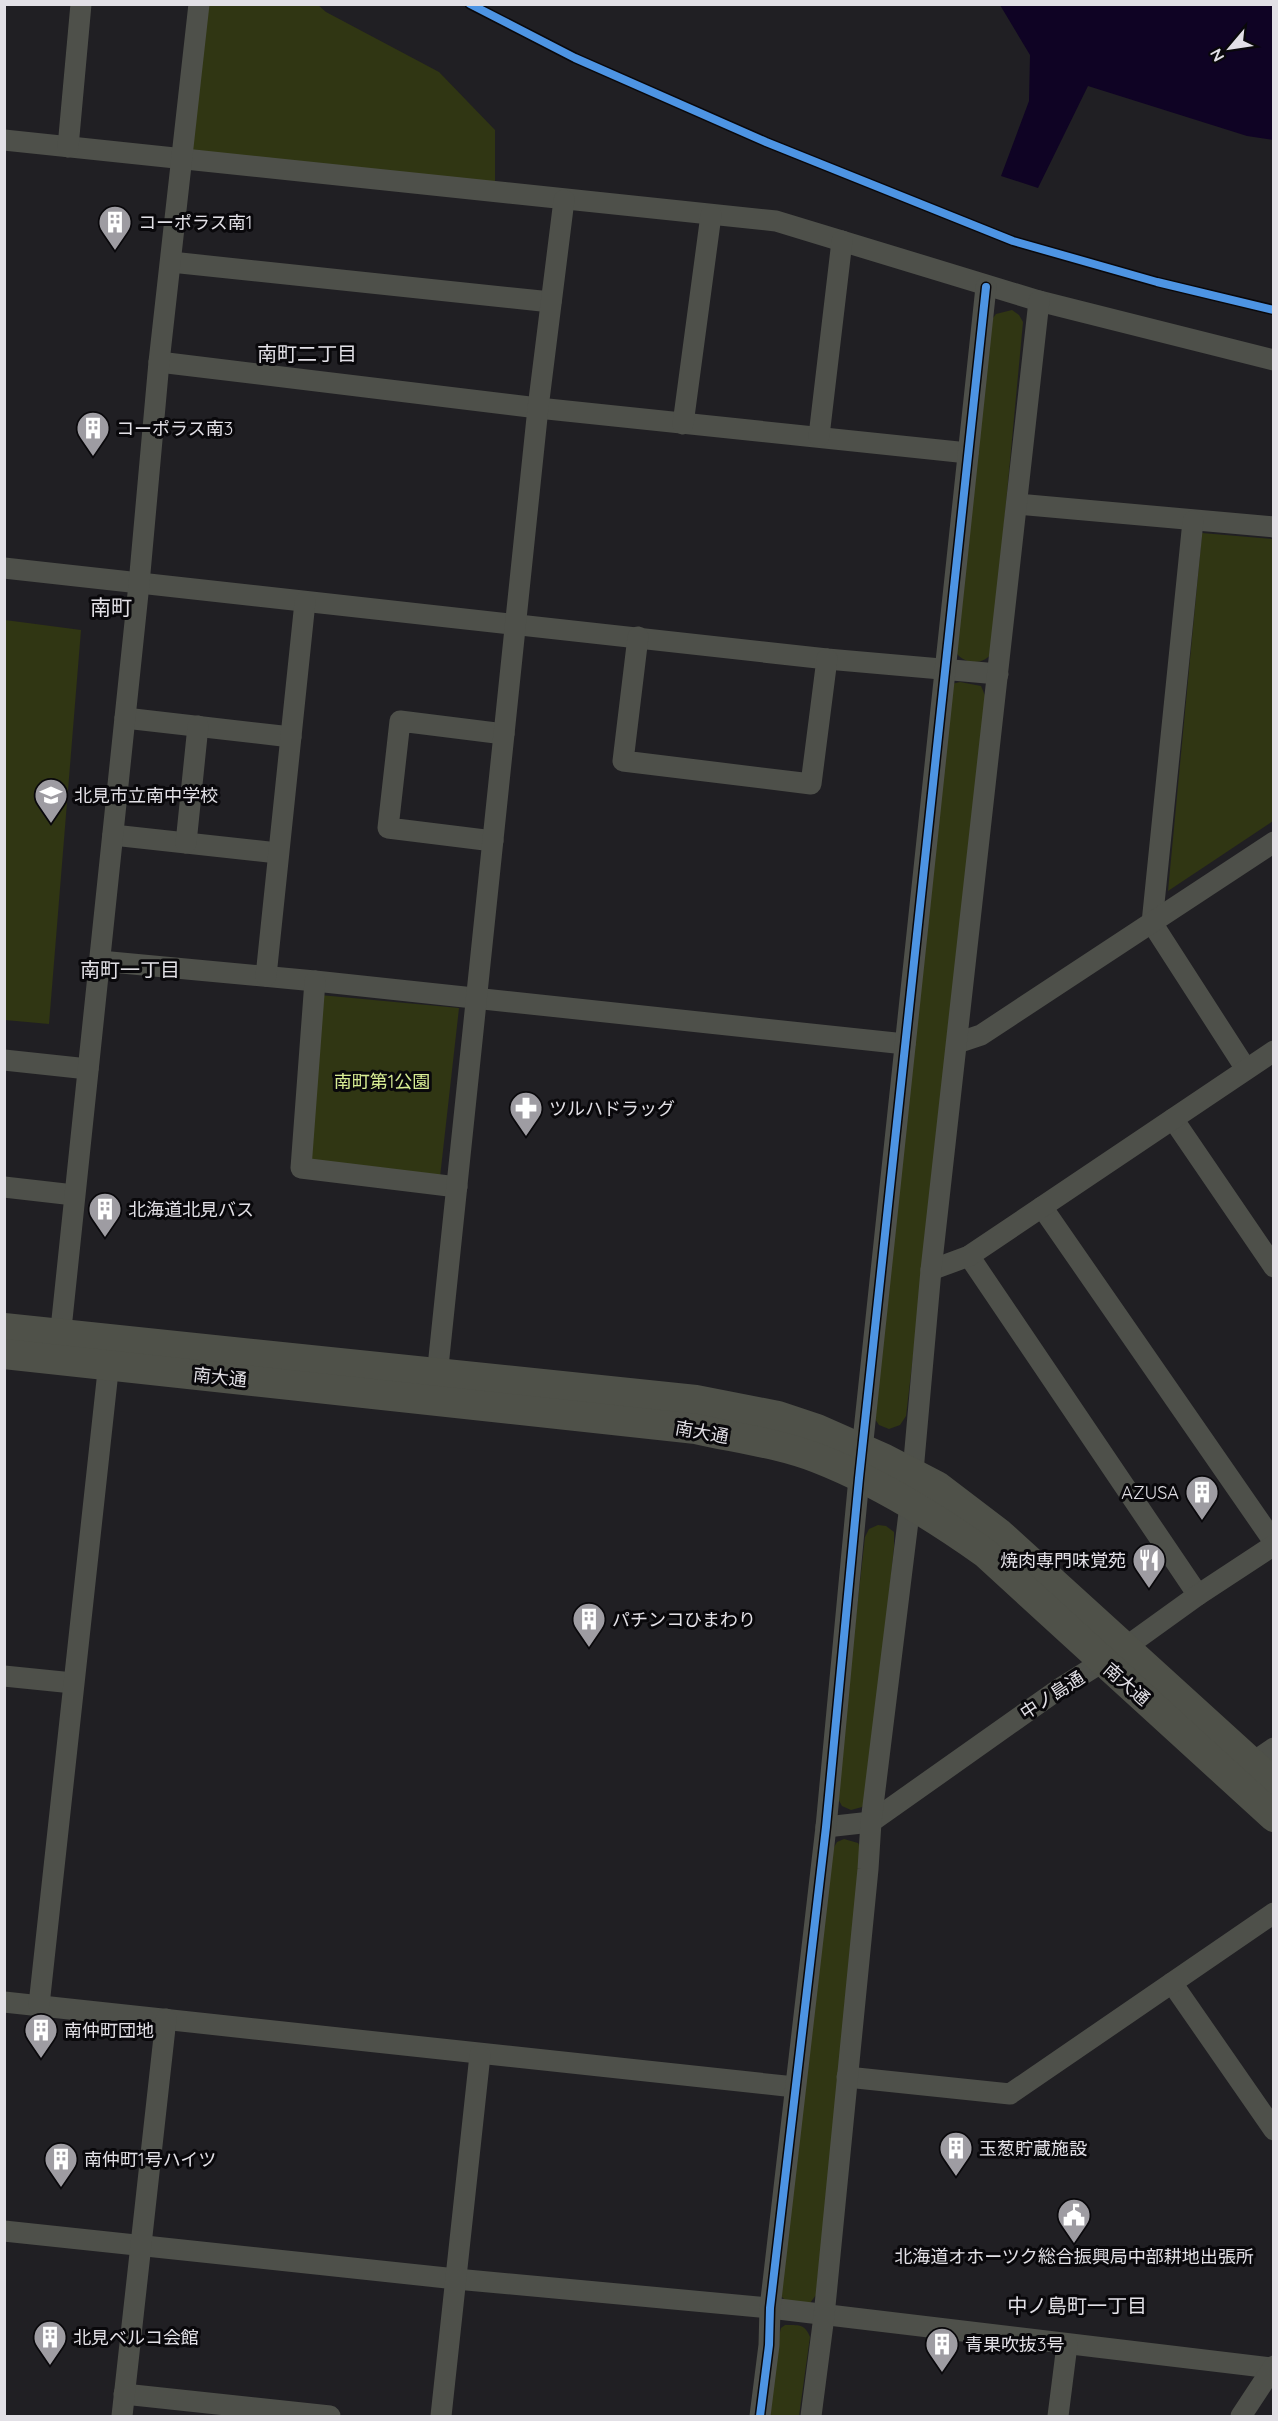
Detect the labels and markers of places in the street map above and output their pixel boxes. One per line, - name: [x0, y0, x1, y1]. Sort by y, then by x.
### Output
- building icon: コーポラス南1: [97, 204, 133, 251]
- place label: コーポラス南1: [138, 211, 252, 234]
- building icon: コーポラス南3: [75, 410, 111, 457]
- place label: コーポラス南3: [116, 417, 233, 440]
- school or university icon: 北見市立南中学校: [33, 777, 69, 824]
- place label: 北見市立南中学校: [74, 784, 218, 807]
- pharmacy icon: ツルハドラッグ: [508, 1090, 544, 1137]
- place label: ツルハドラッグ: [549, 1097, 675, 1120]
- building icon: 北海道北見バス: [87, 1191, 123, 1238]
- place label: 北海道北見バス: [128, 1198, 254, 1221]
- building icon: AZUSA: [1184, 1474, 1220, 1521]
- place label: AZUSA: [1121, 1481, 1179, 1504]
- restaurant icon: 焼肉専門味覚苑: [1131, 1542, 1167, 1589]
- place label: 焼肉専門味覚苑: [1000, 1549, 1126, 1572]
- building icon: パチンコひまわり: [571, 1601, 607, 1648]
- place label: パチンコひまわり: [612, 1608, 756, 1631]
- building icon: 南仲町団地: [23, 2012, 59, 2059]
- place label: 南仲町団地: [64, 2019, 154, 2042]
- building icon: 玉葱貯蔵施設: [938, 2130, 974, 2177]
- place label: 玉葱貯蔵施設: [979, 2137, 1087, 2160]
- building icon: 南仲町1号ハイツ: [43, 2141, 79, 2188]
- place label: 南仲町1号ハイツ: [84, 2148, 216, 2171]
- public building icon: 北海道オホーツク総合振興局中部耕地出張所: [1056, 2197, 1092, 2244]
- place label: 北海道オホーツク総合振興局中部耕地出張所: [894, 2245, 1254, 2268]
- building icon: 北見ベルコ会館: [32, 2319, 68, 2366]
- place label: 北見ベルコ会館: [73, 2326, 199, 2349]
- building icon: 青果吹抜3号: [924, 2326, 960, 2373]
- place label: 青果吹抜3号: [965, 2333, 1064, 2356]

